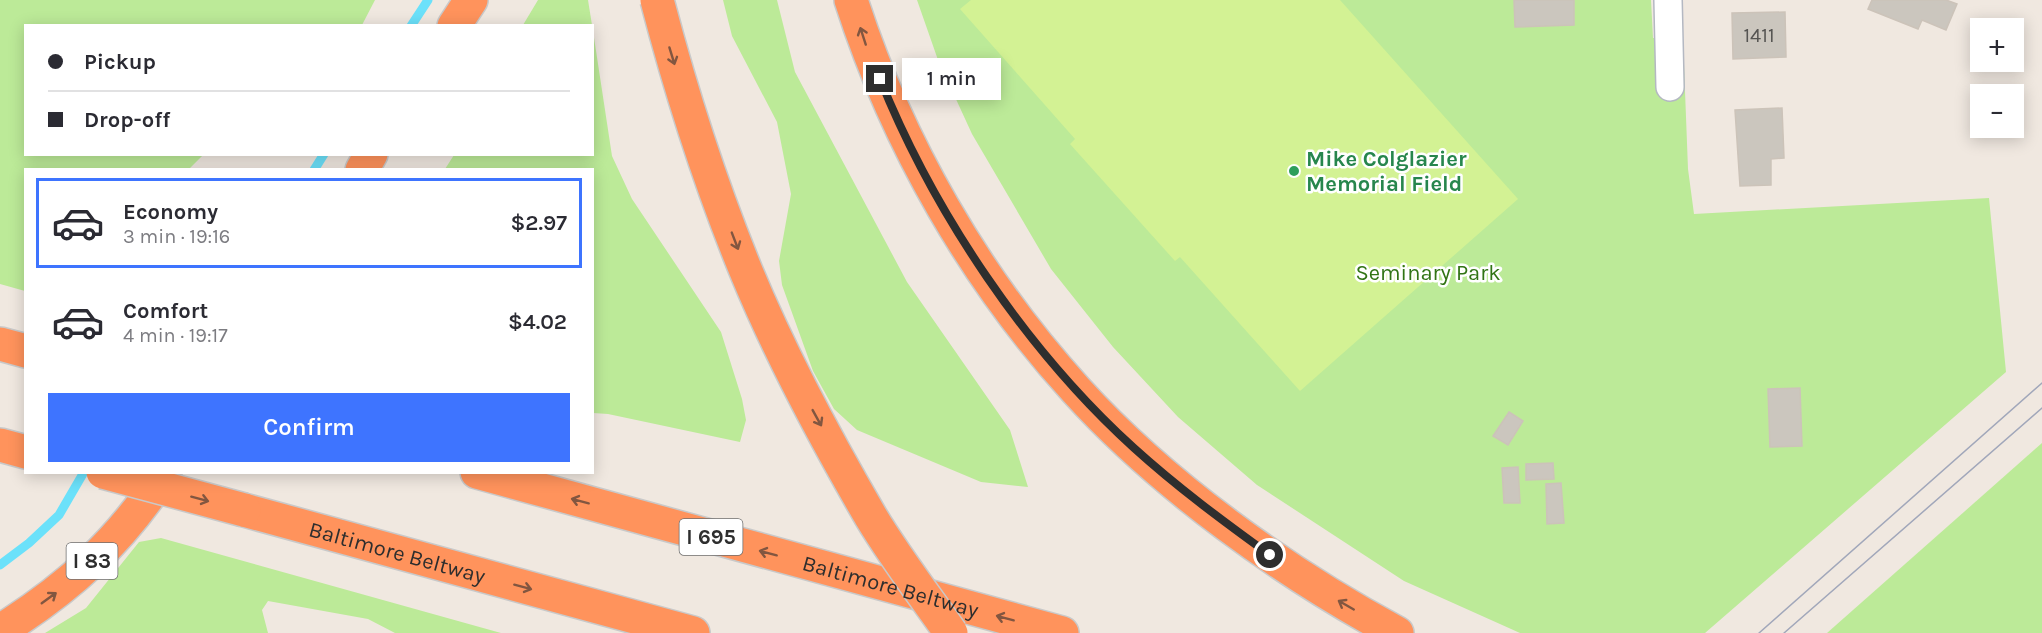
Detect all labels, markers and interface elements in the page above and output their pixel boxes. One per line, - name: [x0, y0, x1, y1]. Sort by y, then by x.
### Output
- map controls: [1970, 18, 2024, 138]
- button: +: [1970, 18, 2024, 72]
- house number: 1411: [1744, 24, 1775, 47]
- one-way arrow: [857, 27, 868, 46]
- one-way arrow: [667, 46, 678, 65]
- text: Pickup: [84, 49, 156, 75]
- callout: 1 min: [901, 58, 1000, 100]
- route end: [866, 65, 893, 92]
- text: 1 min: [927, 67, 976, 90]
- button: −: [1970, 84, 2024, 138]
- text: Drop-off: [84, 107, 170, 133]
- place label: Mike Colglazier Memorial Field: [1306, 146, 1467, 197]
- marker: Mike Colglazier Memorial Field: [1287, 164, 1301, 178]
- icon: car: [51, 196, 105, 250]
- text: Economy: [123, 199, 218, 225]
- text: $2.97: [511, 210, 567, 236]
- text: 3 min · 19:16: [123, 225, 230, 248]
- one-way arrow: [730, 231, 741, 250]
- park label: Seminary Park: [1355, 260, 1501, 286]
- icon: car: [51, 295, 105, 349]
- text: Comfort: [123, 298, 208, 324]
- text: $4.02: [508, 309, 567, 335]
- text: 4 min · 19:17: [123, 324, 228, 347]
- button: Confirm: [48, 393, 570, 462]
- one-way arrow: [811, 409, 823, 426]
- one-way arrow: [190, 493, 209, 505]
- one-way arrow: [571, 495, 590, 506]
- street label: Baltimore Beltway: [306, 516, 488, 590]
- road number: I 695: [680, 519, 742, 555]
- route start: [1256, 541, 1283, 568]
- road number: I 83: [66, 543, 118, 579]
- one-way arrow: [759, 547, 778, 558]
- street label: Baltimore Beltway: [799, 550, 981, 623]
- one-way arrow: [513, 581, 532, 593]
- one-way arrow: [40, 592, 56, 604]
- one-way arrow: [1338, 599, 1355, 611]
- one-way arrow: [996, 612, 1015, 623]

